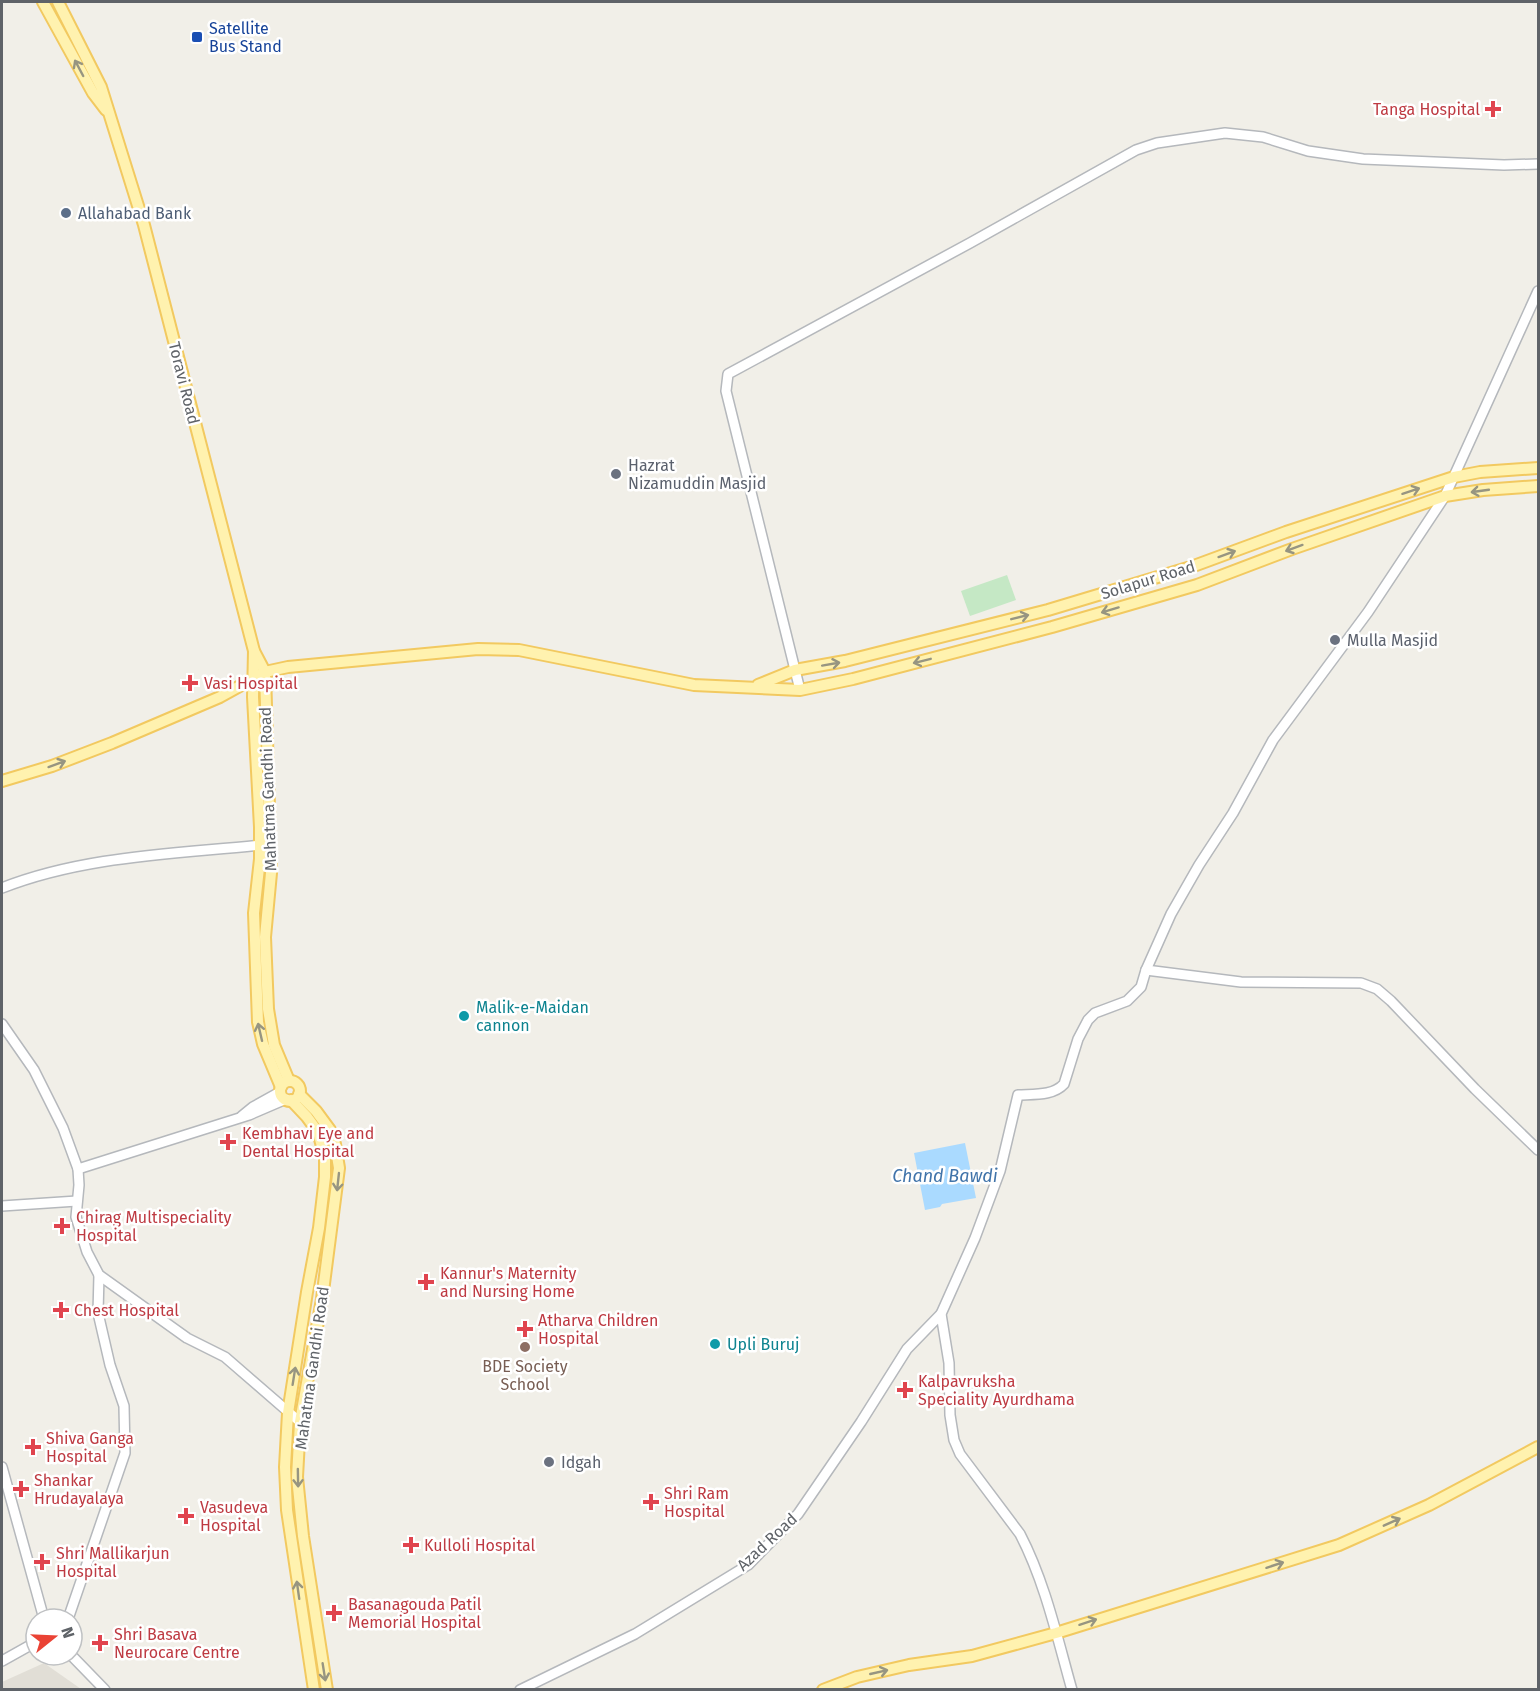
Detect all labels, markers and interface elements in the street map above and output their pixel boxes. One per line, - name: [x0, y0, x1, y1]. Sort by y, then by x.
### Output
- place label: Satellite Bus Stand: [209, 19, 282, 56]
- marker: Satellite Bus Stand: [190, 30, 204, 44]
- one-way arrow: [73, 60, 84, 78]
- place label: Tanga Hospital: [1373, 100, 1480, 119]
- marker: Tanga Hospital: [1484, 100, 1502, 118]
- place label: Allahabad Bank: [78, 204, 192, 223]
- marker: Allahabad Bank: [59, 206, 73, 220]
- street label: Toravi Road: [165, 340, 203, 426]
- place label: Hazrat Nizamuddin Masjid: [628, 456, 766, 493]
- marker: Hazrat Nizamuddin Masjid: [609, 467, 623, 481]
- one-way arrow: [1401, 484, 1420, 495]
- one-way arrow: [1471, 485, 1491, 496]
- one-way arrow: [1286, 544, 1304, 555]
- one-way arrow: [1217, 548, 1236, 559]
- street label: Solapur Road: [1099, 557, 1197, 603]
- one-way arrow: [1101, 605, 1120, 616]
- one-way arrow: [1010, 610, 1029, 622]
- place label: Mulla Masjid: [1347, 631, 1438, 650]
- marker: Mulla Masjid: [1328, 633, 1342, 647]
- one-way arrow: [912, 656, 931, 667]
- one-way arrow: [821, 658, 840, 669]
- marker: Vasi Hospital: [181, 674, 199, 692]
- place label: Vasi Hospital: [204, 674, 298, 693]
- street label: Mahatma Gandhi Road: [256, 706, 280, 872]
- one-way arrow: [48, 758, 66, 769]
- place label: Malik-e-Maidan cannon: [476, 998, 589, 1035]
- marker: Malik-e-Maidan cannon: [457, 1009, 471, 1023]
- one-way arrow: [254, 1023, 266, 1042]
- place label: Kembhavi Eye and Dental Hospital: [242, 1124, 374, 1161]
- marker: Kembhavi Eye and Dental Hospital: [219, 1133, 237, 1151]
- water label: Chand Bawdi: [892, 1165, 998, 1187]
- one-way arrow: [332, 1171, 343, 1191]
- place label: Chirag Multispeciality Hospital: [76, 1208, 231, 1245]
- marker: Chirag Multispeciality Hospital: [53, 1217, 71, 1235]
- place label: Kannur's Maternity and Nursing Home: [440, 1264, 577, 1301]
- marker: Kannur's Maternity and Nursing Home: [417, 1273, 435, 1291]
- street label: Mahatma Gandhi Road: [291, 1285, 333, 1451]
- marker: Chest Hospital: [52, 1301, 70, 1319]
- place label: Chest Hospital: [74, 1301, 179, 1320]
- place label: Atharva Children Hospital: [538, 1311, 658, 1348]
- marker: Atharva Children Hospital: [516, 1320, 534, 1338]
- place label: Upli Buruj: [727, 1335, 800, 1354]
- marker: Upli Buruj: [708, 1337, 722, 1351]
- marker: BDE Society School: [518, 1340, 532, 1354]
- place label: BDE Society School: [482, 1357, 568, 1394]
- one-way arrow: [289, 1366, 300, 1386]
- place label: Kalpavruksha Speciality Ayurdhama: [918, 1372, 1075, 1409]
- marker: Kalpavruksha Speciality Ayurdhama: [896, 1381, 914, 1399]
- place label: Shiva Ganga Hospital: [46, 1429, 134, 1466]
- marker: Shiva Ganga Hospital: [24, 1438, 42, 1456]
- place label: Idgah: [561, 1453, 601, 1472]
- marker: Idgah: [542, 1455, 556, 1469]
- one-way arrow: [292, 1468, 304, 1488]
- place label: Shankar Hrudayalaya: [34, 1471, 124, 1508]
- marker: Shankar Hrudayalaya: [12, 1480, 30, 1498]
- place label: Shri Ram Hospital: [664, 1484, 729, 1521]
- marker: Shri Ram Hospital: [642, 1493, 660, 1511]
- place label: Vasudeva Hospital: [200, 1498, 268, 1535]
- marker: Vasudeva Hospital: [177, 1507, 195, 1525]
- street label: Azad Road: [733, 1509, 801, 1575]
- one-way arrow: [1382, 1515, 1400, 1527]
- marker: Kulloli Hospital: [402, 1536, 420, 1554]
- place label: Kulloli Hospital: [424, 1536, 536, 1555]
- place label: Shri Mallikarjun Hospital: [56, 1544, 170, 1581]
- marker: Shri Mallikarjun Hospital: [33, 1553, 51, 1571]
- one-way arrow: [1265, 1559, 1284, 1570]
- one-way arrow: [293, 1581, 304, 1601]
- place label: Basanagouda Patil Memorial Hospital: [348, 1595, 482, 1632]
- marker: Basanagouda Patil Memorial Hospital: [325, 1604, 343, 1622]
- north arrow: [24, 1607, 84, 1667]
- one-way arrow: [1078, 1616, 1097, 1627]
- text: N: [57, 1625, 78, 1640]
- place label: Shri Basava Neurocare Centre: [114, 1625, 240, 1662]
- marker: Shri Basava Neurocare Centre: [91, 1634, 109, 1652]
- one-way arrow: [318, 1661, 329, 1681]
- one-way arrow: [869, 1665, 888, 1677]

